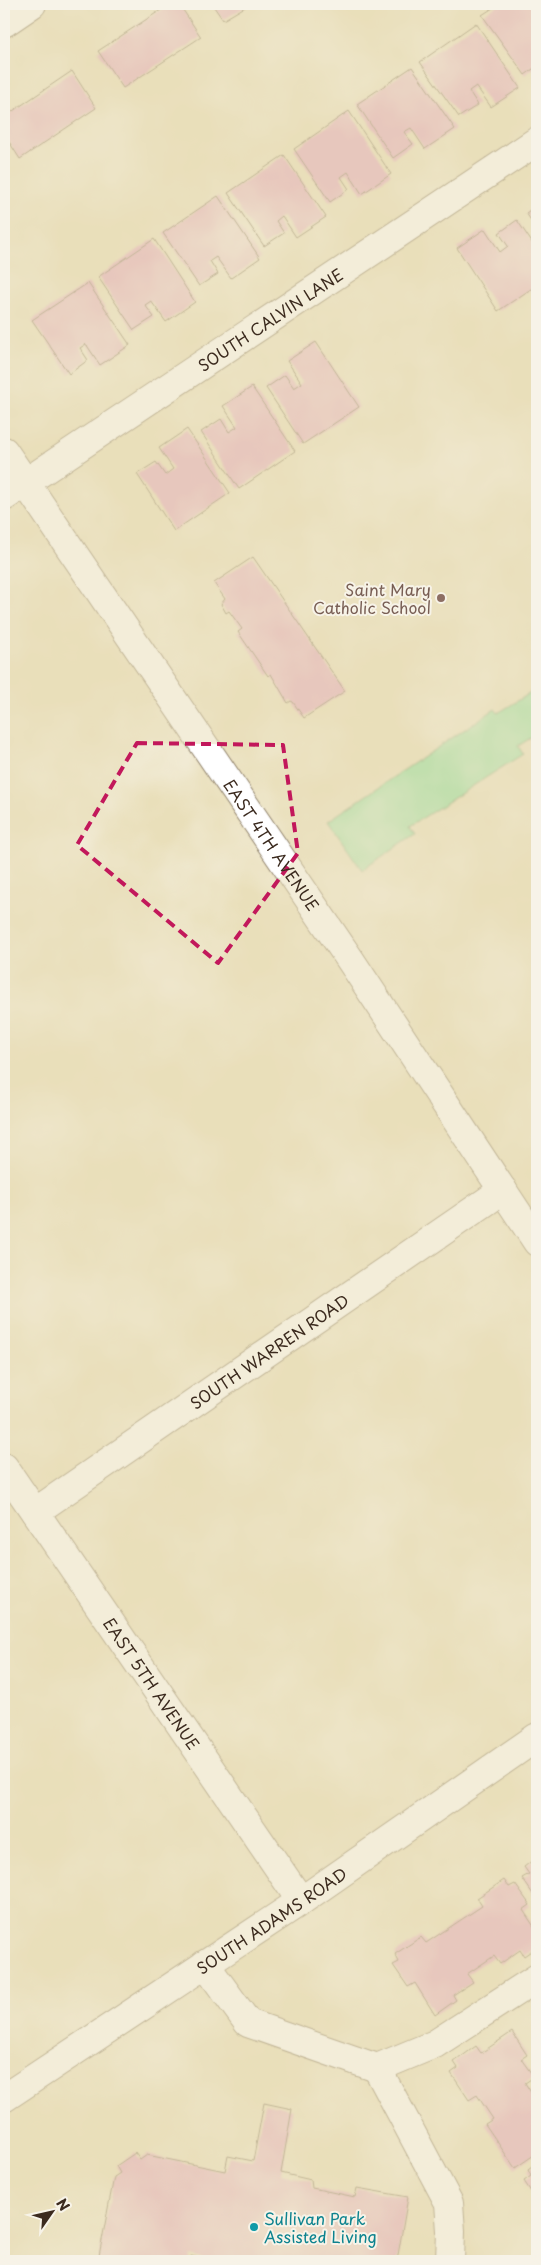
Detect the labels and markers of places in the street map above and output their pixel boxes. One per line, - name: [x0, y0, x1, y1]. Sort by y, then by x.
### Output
- place label: Saint Mary Catholic School: [313, 577, 431, 619]
- marker: Saint Mary Catholic School: [435, 592, 447, 604]
- place label: Sullivan Park Assisted Living: [264, 2206, 377, 2248]
- marker: Sullivan Park Assisted Living: [248, 2221, 260, 2233]

